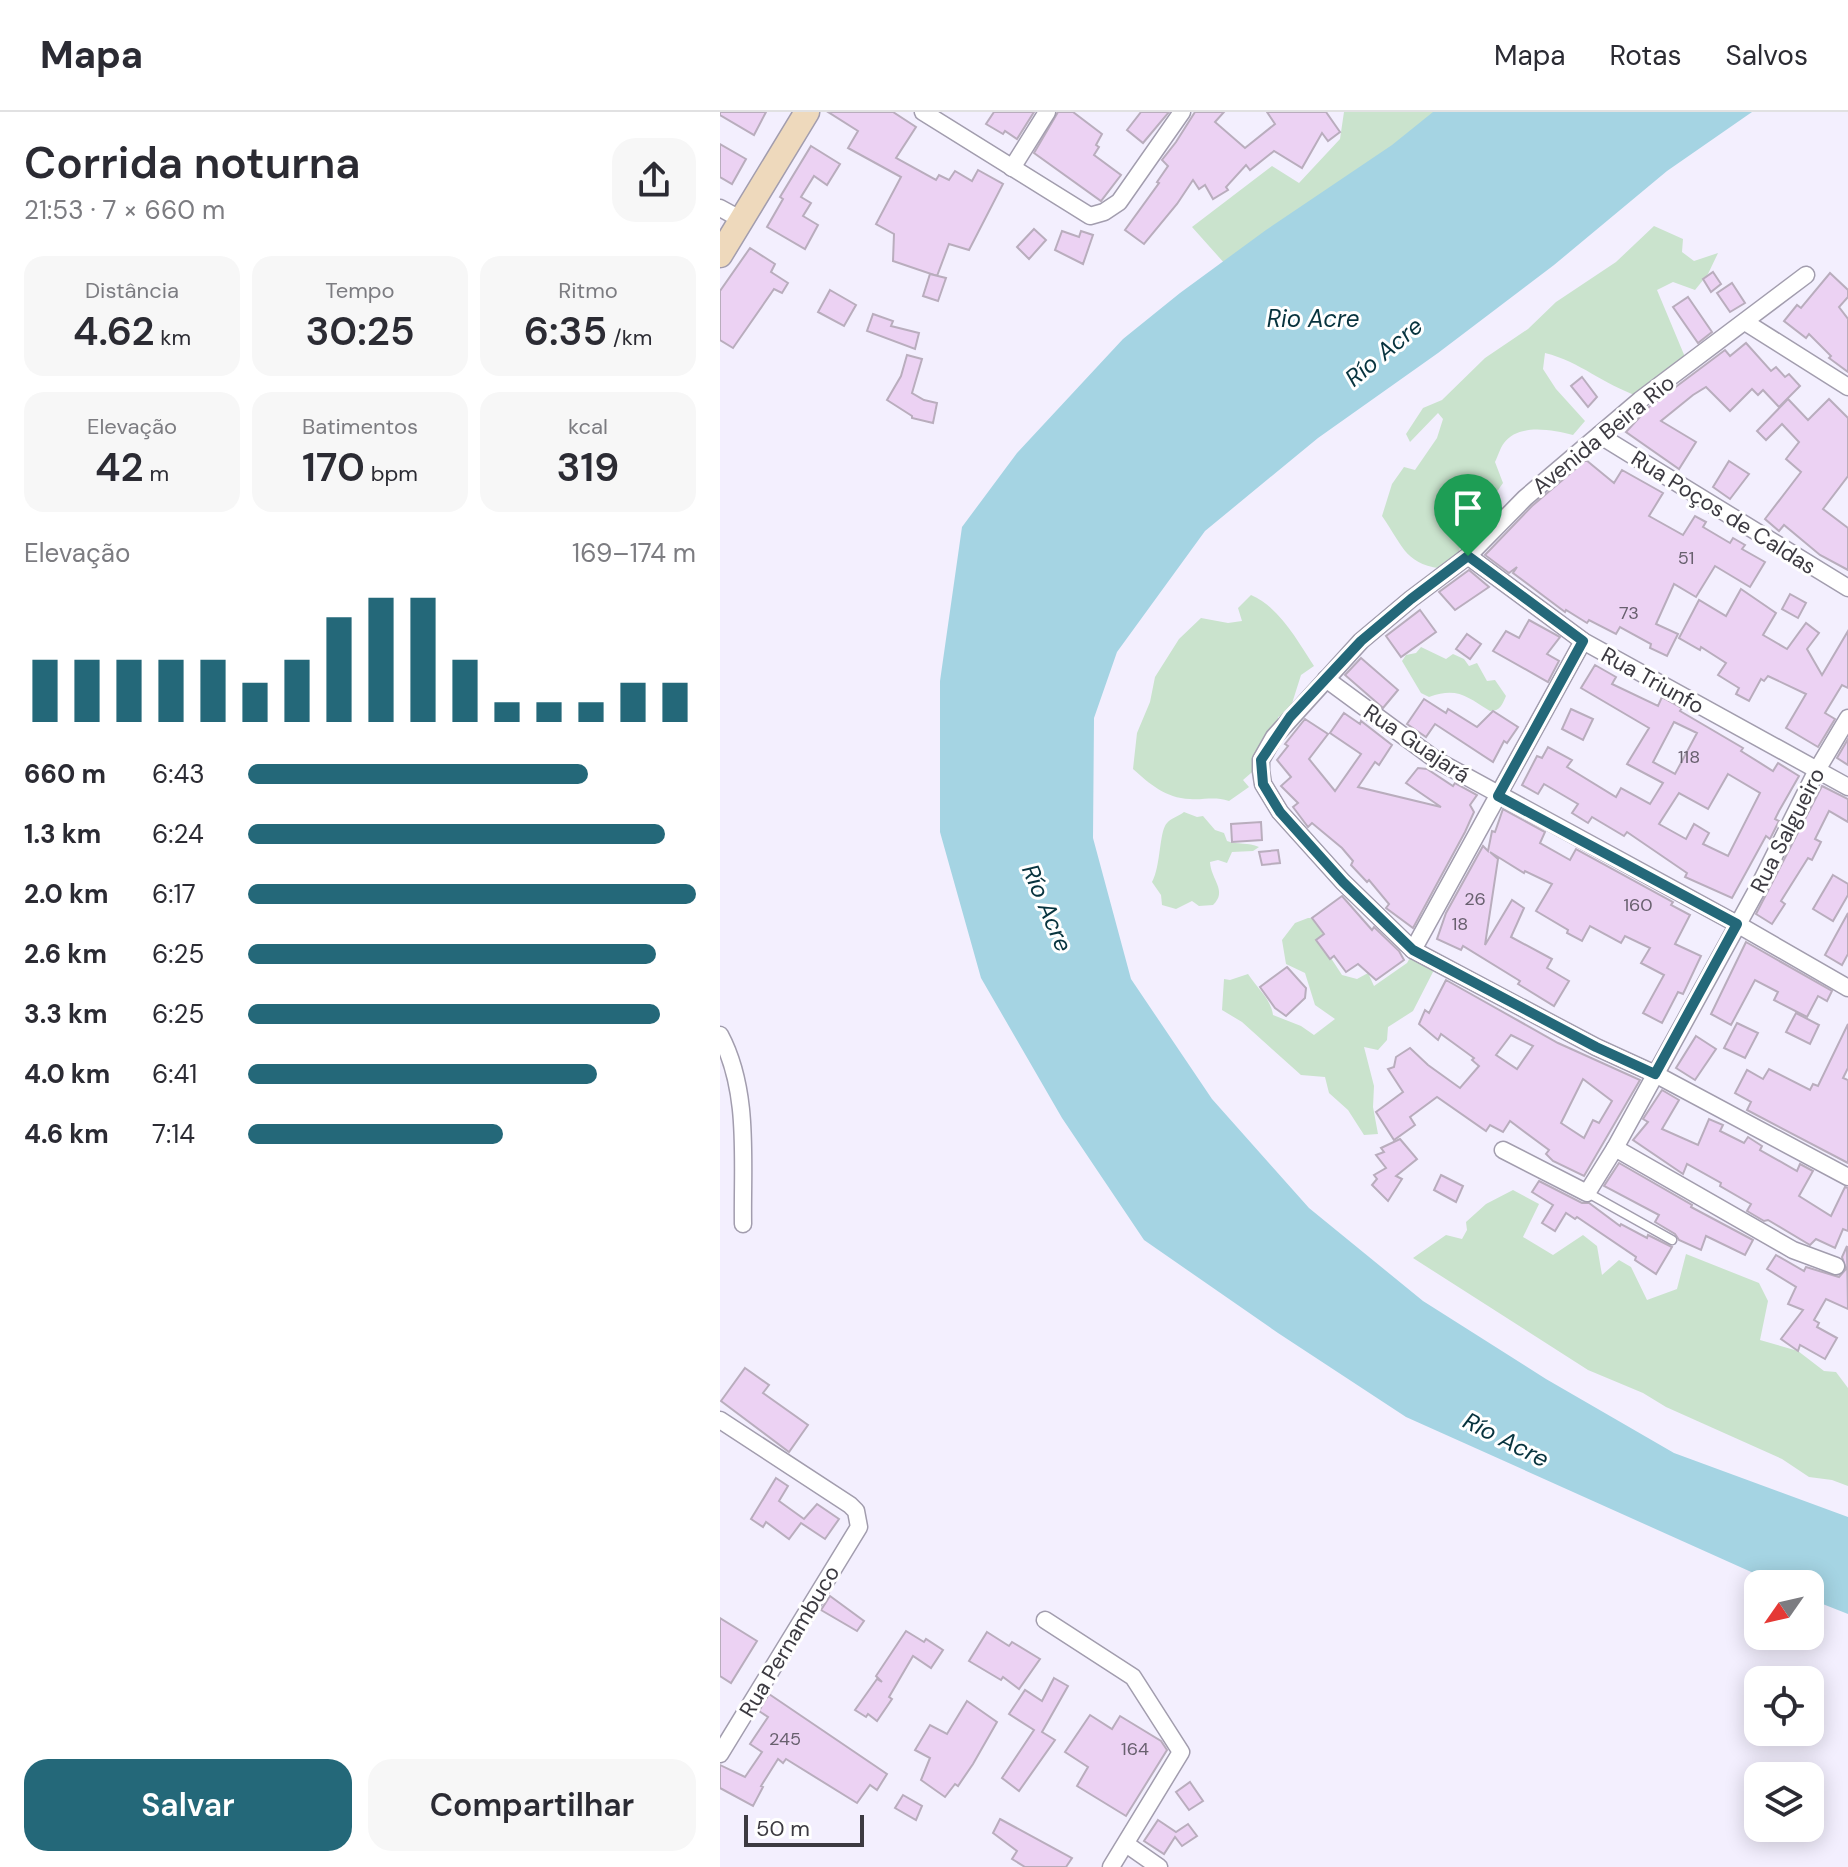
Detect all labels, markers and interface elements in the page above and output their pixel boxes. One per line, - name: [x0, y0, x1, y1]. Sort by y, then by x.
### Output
- text: Mapa: [40, 30, 143, 80]
- text: Mapa: [1494, 37, 1565, 74]
- text: Rotas: [1609, 37, 1682, 74]
- text: Salvos: [1726, 37, 1808, 74]
- text: Corrida noturna: [24, 134, 361, 192]
- button: share: [612, 138, 696, 222]
- text: 21:53 · 7 × 660 m: [24, 193, 225, 227]
- text: Distância: [85, 276, 179, 305]
- text: Tempo: [325, 276, 395, 305]
- text: Ritmo: [558, 276, 618, 305]
- water label: Rio Acre: [1267, 303, 1359, 334]
- text: 4.62: [73, 305, 155, 357]
- text: 30:25: [305, 305, 415, 357]
- text: 6:35: [524, 305, 607, 357]
- water label: Río Acre: [1338, 310, 1429, 393]
- text: km: [155, 323, 191, 352]
- text: /km: [607, 323, 652, 352]
- street label: Avenida Beira Rio: [1526, 368, 1680, 501]
- text: Elevação: [87, 412, 177, 441]
- text: Batimentos: [302, 412, 418, 441]
- text: kcal: [568, 412, 608, 441]
- text: 42: [95, 441, 144, 493]
- text: 170: [302, 441, 365, 493]
- text: 319: [557, 441, 619, 493]
- street label: Rua Poços de Caldas: [1626, 444, 1822, 581]
- text: m: [144, 459, 169, 488]
- text: bpm: [365, 459, 418, 488]
- pin: [1434, 474, 1502, 556]
- icon: arrive: [1446, 486, 1490, 530]
- text: Elevação: [24, 536, 130, 570]
- text: 169–174 m: [572, 536, 696, 570]
- house number: 51: [1678, 546, 1694, 570]
- house number: 73: [1619, 601, 1639, 625]
- street label: Rua Triunfo: [1596, 640, 1709, 721]
- street label: Rua Guajará: [1358, 697, 1475, 790]
- house number: 118: [1678, 745, 1700, 769]
- text: 660 m: [24, 757, 106, 791]
- text: 6:43: [152, 757, 205, 791]
- street label: Rua Salgueiro: [1744, 763, 1831, 898]
- text: 1.3 km: [24, 817, 101, 851]
- text: 6:24: [152, 817, 204, 851]
- water label: Río Acre: [1015, 859, 1080, 956]
- text: 2.0 km: [24, 877, 108, 911]
- text: 6:17: [152, 877, 196, 911]
- house number: 26: [1464, 887, 1486, 911]
- house number: 160: [1623, 893, 1653, 917]
- house number: 18: [1452, 912, 1468, 936]
- text: 2.6 km: [24, 937, 107, 971]
- text: 6:25: [152, 937, 204, 971]
- text: 3.3 km: [24, 997, 108, 1031]
- text: 6:25: [152, 997, 204, 1031]
- text: 4.0 km: [24, 1057, 110, 1091]
- text: 6:41: [152, 1057, 197, 1091]
- text: 4.6 km: [24, 1117, 109, 1151]
- text: 7:14: [152, 1117, 195, 1151]
- water label: Río Acre: [1458, 1405, 1554, 1474]
- street label: Rua Pernambuco: [733, 1560, 846, 1723]
- north arrow: [1744, 1570, 1824, 1650]
- map controls: [1744, 1570, 1824, 1842]
- button: locate: [1744, 1666, 1824, 1746]
- house number: 245: [769, 1727, 801, 1751]
- house number: 164: [1121, 1737, 1149, 1761]
- button: Salvar: [24, 1759, 352, 1851]
- button: Compartilhar: [368, 1759, 696, 1851]
- button: layers: [1744, 1762, 1824, 1842]
- scale bar: [744, 1811, 864, 1847]
- text: 50 m: [756, 1814, 810, 1843]

